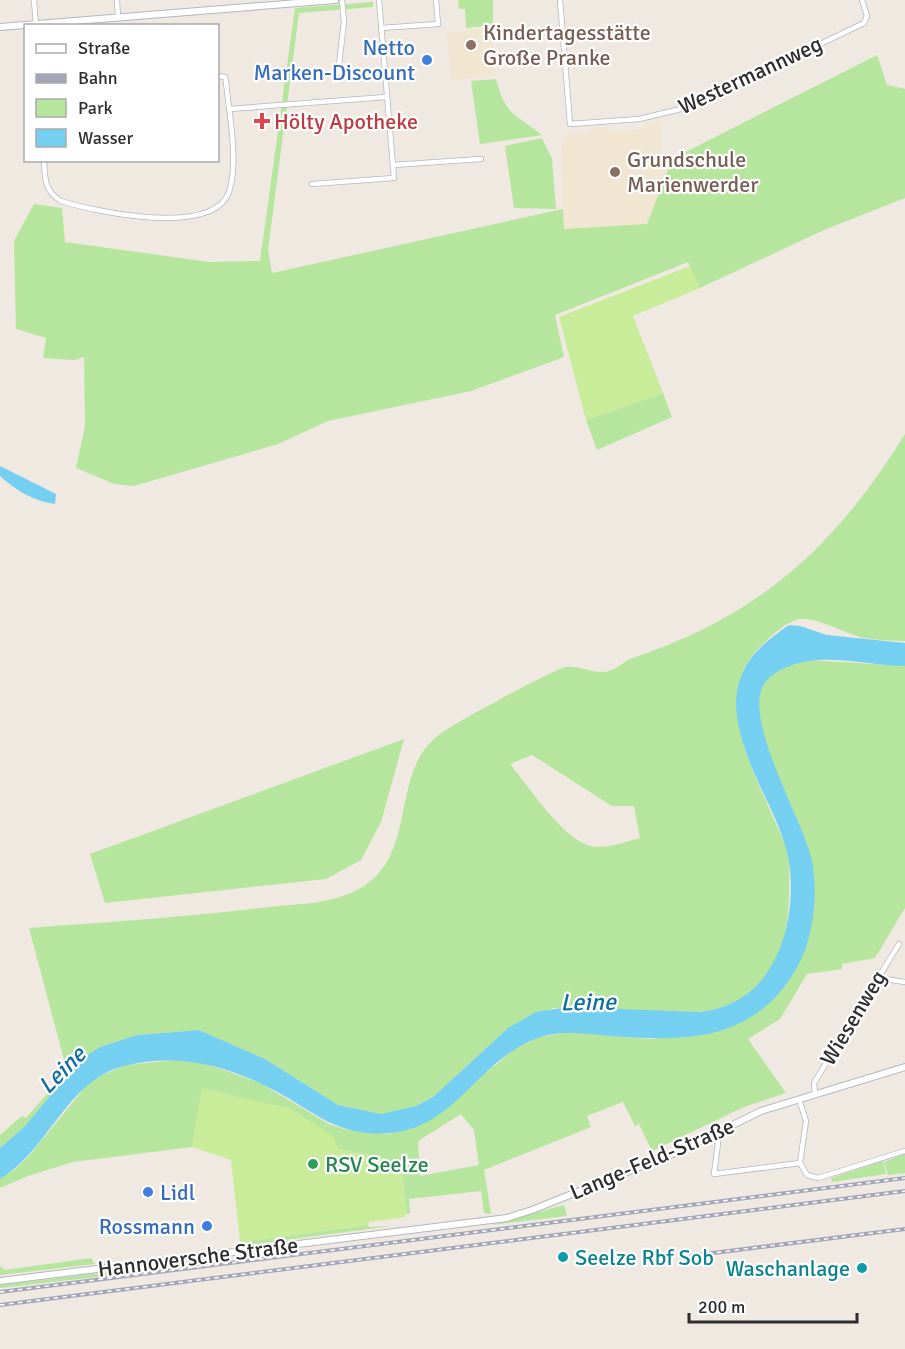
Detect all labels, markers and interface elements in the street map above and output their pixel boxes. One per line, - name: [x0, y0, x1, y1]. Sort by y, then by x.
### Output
- place label: Kindertagesstätte Große Pranke: [483, 19, 651, 71]
- legend: [24, 24, 219, 162]
- street label: Westermannweg: [674, 30, 826, 120]
- place label: Netto Marken-Discount: [253, 34, 415, 86]
- text: Straße: [78, 37, 130, 59]
- marker: Kindertagesstätte Große Pranke: [464, 38, 478, 52]
- marker: Netto Marken-Discount: [420, 53, 434, 67]
- text: Bahn: [78, 67, 118, 89]
- text: Park: [78, 97, 113, 119]
- place label: Hölty Apotheke: [274, 108, 418, 135]
- marker: Hölty Apotheke: [255, 114, 269, 128]
- text: Wasser: [78, 127, 134, 149]
- place label: Grundschule Marienwerder: [627, 146, 758, 198]
- marker: Grundschule Marienwerder: [608, 165, 622, 179]
- street label: Wiesenweg: [814, 966, 892, 1070]
- water label: Leine: [560, 987, 617, 1017]
- water label: Leine: [32, 1039, 93, 1100]
- street label: Lange-Feld-Straße: [566, 1112, 738, 1206]
- place label: RSV Seelze: [325, 1151, 429, 1178]
- marker: RSV Seelze: [306, 1157, 320, 1171]
- place label: Lidl: [160, 1179, 195, 1206]
- marker: Lidl: [141, 1185, 155, 1199]
- place label: Rossmann: [99, 1213, 195, 1240]
- marker: Rossmann: [200, 1219, 214, 1233]
- street label: Hannoversche Straße: [96, 1231, 300, 1283]
- place label: Seelze Rbf Sob: [575, 1244, 714, 1271]
- marker: Seelze Rbf Sob: [556, 1250, 570, 1264]
- place label: Waschanlage: [726, 1255, 850, 1282]
- marker: Waschanlage: [855, 1261, 869, 1275]
- scale bar: [689, 1286, 857, 1324]
- text: 200 m: [698, 1296, 745, 1318]

